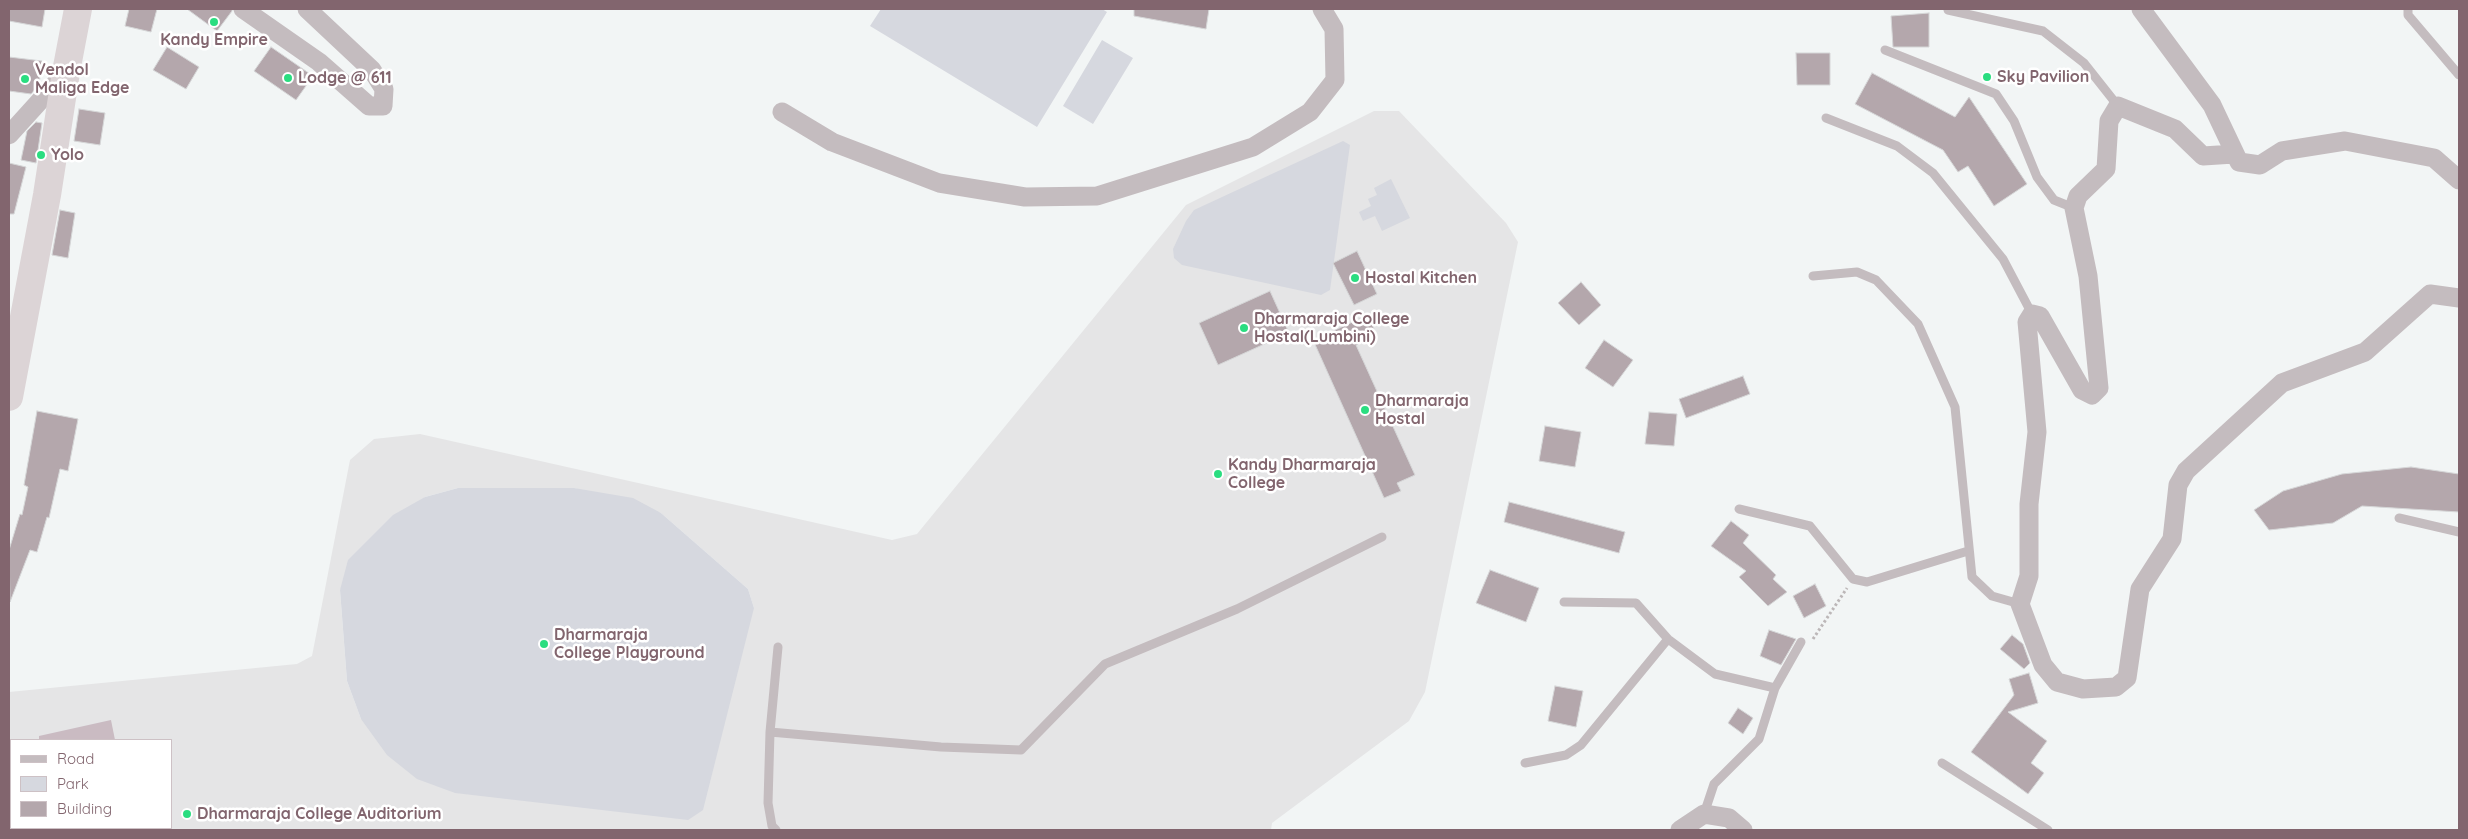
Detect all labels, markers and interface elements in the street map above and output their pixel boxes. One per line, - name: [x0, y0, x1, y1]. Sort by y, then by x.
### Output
- marker: Kandy Empire: [208, 16, 220, 28]
- place label: Kandy Empire: [160, 30, 268, 50]
- place label: Vendol Maliga Edge: [35, 60, 129, 98]
- place label: Sky Pavilion: [1997, 67, 2089, 87]
- place label: Lodge @ 611: [298, 68, 392, 88]
- marker: Sky Pavilion: [1981, 71, 1993, 83]
- marker: Lodge @ 611: [282, 72, 294, 84]
- marker: Vendol Maliga Edge: [19, 73, 31, 85]
- place label: Yolo: [51, 145, 84, 165]
- marker: Yolo: [35, 149, 47, 161]
- place label: Hostal Kitchen: [1365, 268, 1477, 288]
- marker: Hostal Kitchen: [1349, 272, 1361, 284]
- place label: Dharmaraja College Hostal(Lumbini): [1254, 309, 1410, 347]
- marker: Dharmaraja College Hostal(Lumbini): [1238, 322, 1250, 334]
- place label: Dharmaraja Hostal: [1375, 391, 1469, 429]
- marker: Dharmaraja Hostal: [1359, 404, 1371, 416]
- place label: Kandy Dharmaraja College: [1228, 455, 1376, 493]
- marker: Kandy Dharmaraja College: [1212, 468, 1224, 480]
- place label: Dharmaraja College Playground: [554, 625, 705, 663]
- marker: Dharmaraja College Playground: [538, 638, 550, 650]
- legend: [10, 739, 172, 829]
- text: Road: [57, 749, 94, 768]
- text: Park: [57, 774, 89, 793]
- text: Building: [57, 799, 112, 818]
- place label: Dharmaraja College Auditorium: [197, 804, 442, 824]
- marker: Dharmaraja College Auditorium: [181, 808, 193, 820]

